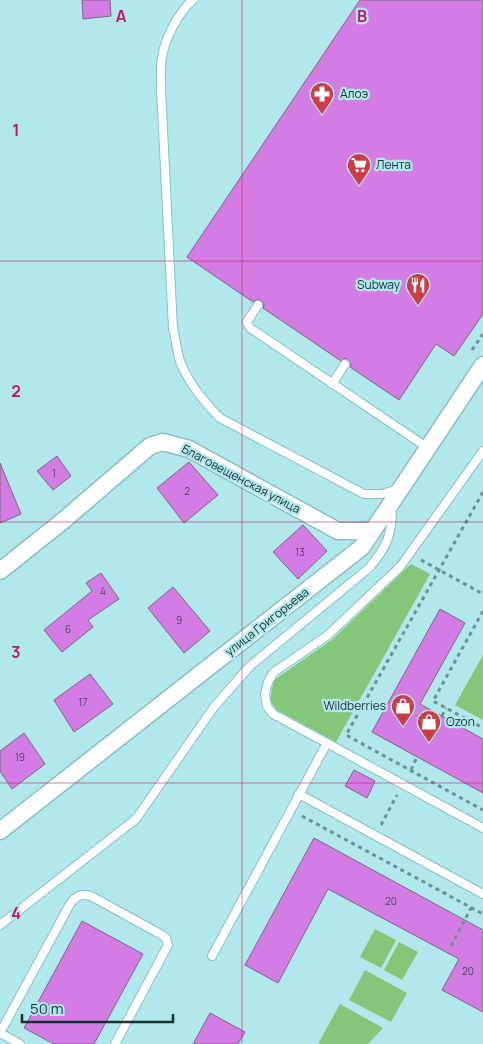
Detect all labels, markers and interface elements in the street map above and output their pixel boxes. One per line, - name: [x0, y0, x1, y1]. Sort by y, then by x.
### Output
- text: A: [116, 5, 127, 27]
- text: B: [357, 5, 367, 27]
- pharmacy icon: Алоэ: [309, 81, 335, 115]
- place label: Алоэ: [340, 85, 369, 102]
- text: 1: [12, 119, 20, 141]
- supermarket icon: Лента: [346, 152, 372, 186]
- place label: Лента: [376, 156, 411, 173]
- restaurant icon: Subway: [405, 272, 431, 306]
- place label: Subway: [357, 276, 401, 293]
- text: 2: [11, 380, 21, 402]
- street label: Благовещенская улица: [179, 440, 304, 517]
- house number: 1: [52, 466, 56, 480]
- house number: 2: [184, 484, 190, 498]
- house number: 13: [295, 545, 305, 559]
- street label: улица Григорьева: [221, 583, 312, 660]
- house number: 4: [100, 584, 106, 598]
- house number: 9: [176, 613, 182, 627]
- house number: 6: [65, 622, 71, 636]
- text: 3: [11, 641, 21, 663]
- shop icon: Wildberries: [390, 693, 416, 727]
- house number: 17: [79, 695, 87, 709]
- place label: Wildberries: [323, 697, 386, 714]
- shop icon: Ozon: [416, 709, 442, 743]
- place label: Ozon: [446, 713, 475, 730]
- house number: 19: [15, 750, 25, 764]
- house number: 20: [385, 894, 397, 908]
- text: 4: [11, 902, 21, 924]
- house number: 20: [462, 964, 474, 978]
- scale bar: [22, 992, 174, 1024]
- text: 50 m: [30, 998, 64, 1019]

